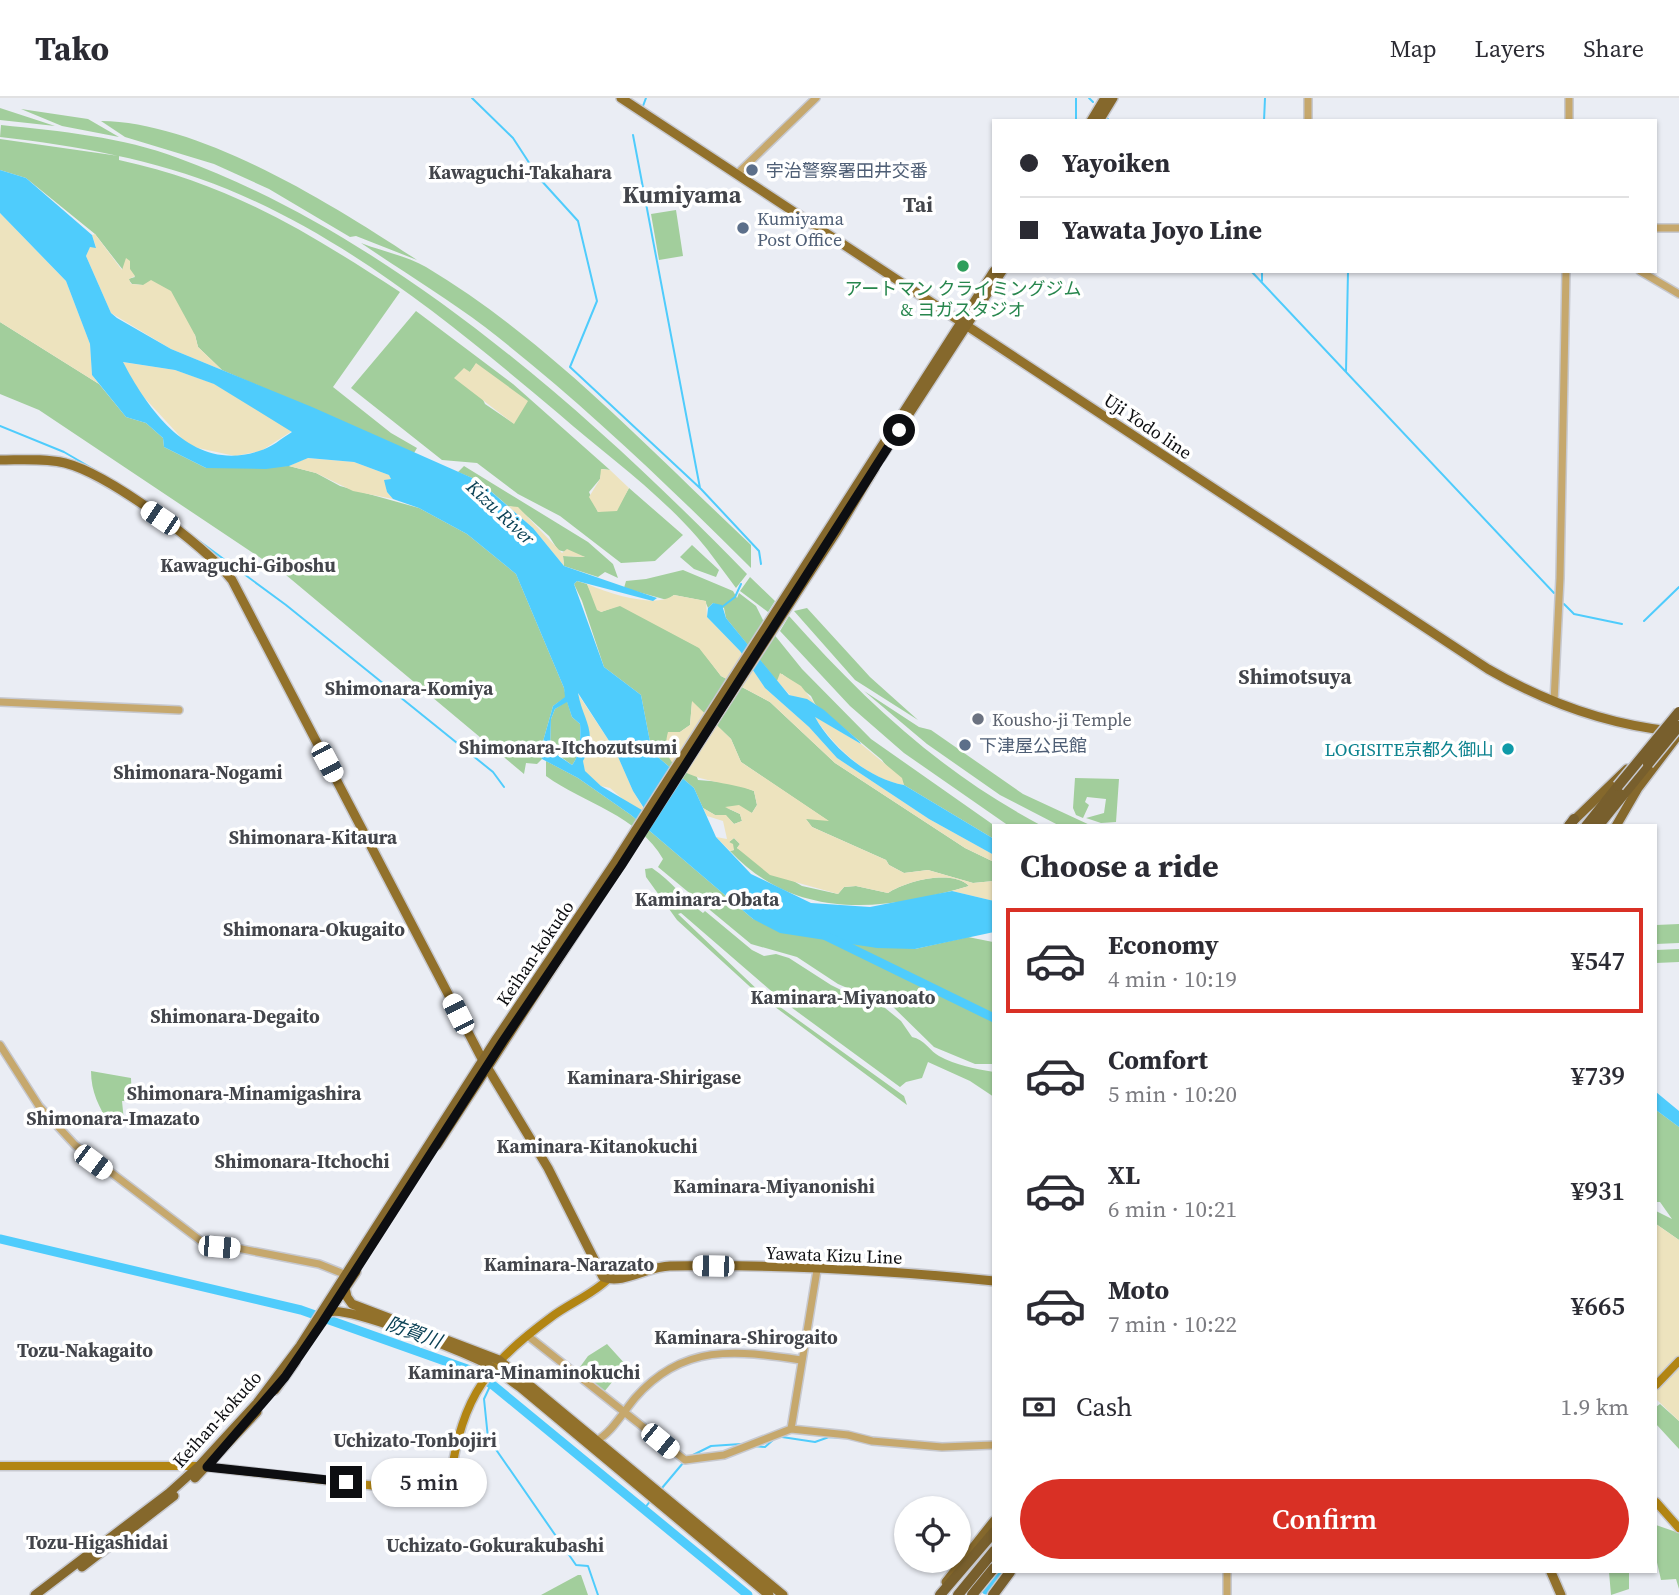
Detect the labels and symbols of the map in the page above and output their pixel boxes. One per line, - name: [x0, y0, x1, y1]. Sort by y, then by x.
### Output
- place label: 宇治警察署田井交番: [766, 158, 928, 183]
- district label: Kawaguchi-Takahara: [428, 159, 613, 185]
- marker: 宇治警察署田井交番: [744, 162, 760, 178]
- district label: Kumiyama: [623, 178, 742, 211]
- district label: Tai: [903, 190, 933, 219]
- place label: Kumiyama Post Office: [757, 206, 845, 252]
- marker: Kumiyama Post Office: [735, 220, 751, 236]
- marker: アートマン クライミングジム & ヨガスタジオ: [955, 258, 971, 274]
- place label: アートマン クライミングジム & ヨガスタジオ: [844, 276, 1082, 322]
- street label: Uji Yodo line: [1099, 387, 1197, 465]
- route start: [883, 414, 915, 446]
- water label: Kizu River: [461, 473, 542, 551]
- car: [137, 498, 184, 538]
- district label: Kawaguchi-Giboshu: [160, 552, 336, 578]
- district label: Shimotsuya: [1238, 662, 1352, 691]
- district label: Shimonara-Komiya: [325, 675, 494, 701]
- place label: Kousho-ji Temple: [992, 707, 1132, 732]
- marker: Kousho-ji Temple: [970, 711, 986, 727]
- place label: 下津屋公民館: [979, 733, 1087, 758]
- district label: Shimonara-Itchozutsumi: [459, 734, 677, 760]
- marker: 下津屋公民館: [957, 737, 973, 753]
- place label: LOGISITE京都久御山: [1325, 737, 1494, 762]
- car: [308, 739, 347, 785]
- marker: LOGISITE京都久御山: [1500, 741, 1516, 757]
- district label: Shimonara-Nogami: [113, 759, 283, 785]
- district label: Shimonara-Kitaura: [229, 824, 398, 850]
- district label: Kaminara-Obata: [635, 886, 780, 912]
- street label: Keihan-kokudo: [491, 895, 580, 1011]
- district label: Shimonara-Okugaito: [223, 916, 405, 942]
- district label: Kaminara-Miyanoato: [750, 984, 936, 1010]
- car: [440, 991, 477, 1037]
- district label: Shimonara-Degaito: [150, 1003, 320, 1029]
- district label: Kaminara-Shirigase: [567, 1064, 741, 1090]
- district label: Shimonara-Minamigashira: [127, 1080, 362, 1106]
- district label: Shimonara-Imazato: [26, 1105, 200, 1131]
- district label: Kaminara-Kitanokuchi: [497, 1133, 697, 1159]
- car: [70, 1141, 117, 1183]
- district label: Shimonara-Itchochi: [214, 1148, 390, 1174]
- district label: Kaminara-Miyanonishi: [673, 1173, 875, 1199]
- car: [198, 1235, 241, 1259]
- street label: Yawata Kizu Line: [765, 1240, 903, 1270]
- district label: Kaminara-Narazato: [484, 1251, 655, 1277]
- car: [692, 1255, 735, 1277]
- water label: 防賀川: [383, 1310, 447, 1355]
- district label: Kaminara-Shirogaito: [654, 1324, 838, 1350]
- district label: Tozu-Nakagaito: [17, 1337, 153, 1363]
- district label: Kaminara-Minaminokuchi: [408, 1359, 640, 1385]
- street label: Keihan-kokudo: [167, 1365, 267, 1473]
- car: [638, 1420, 683, 1462]
- district label: Uchizato-Tonbojiri: [333, 1427, 497, 1453]
- callout: 5 min: [370, 1458, 486, 1506]
- route end: [330, 1466, 362, 1498]
- district label: Tozu-Higashidai: [26, 1529, 168, 1555]
- district label: Uchizato-Gokurakubashi: [386, 1532, 604, 1558]

